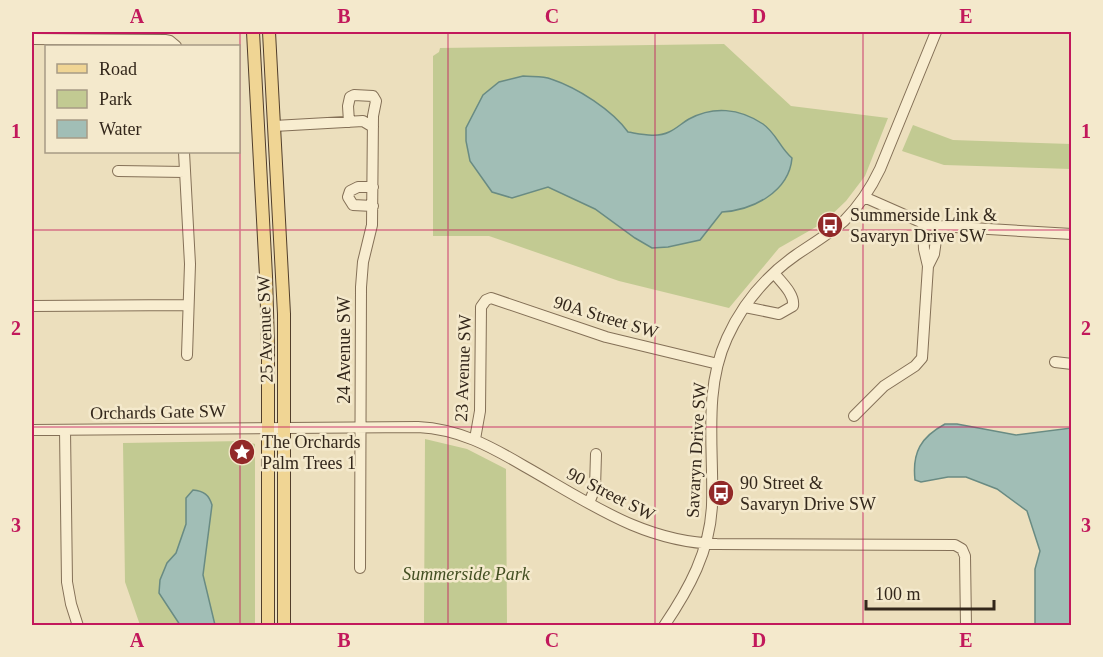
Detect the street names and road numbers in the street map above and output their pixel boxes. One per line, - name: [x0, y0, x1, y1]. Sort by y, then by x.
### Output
- street label: 25 Avenue SW: [253, 275, 277, 383]
- street label: 90A Street SW: [551, 292, 661, 342]
- street label: 24 Avenue SW: [334, 296, 354, 404]
- street label: 23 Avenue SW: [451, 314, 475, 422]
- street label: Savaryn Drive SW: [682, 382, 710, 518]
- street label: Orchards Gate SW: [90, 401, 226, 423]
- street label: 90 Street SW: [564, 463, 658, 525]

